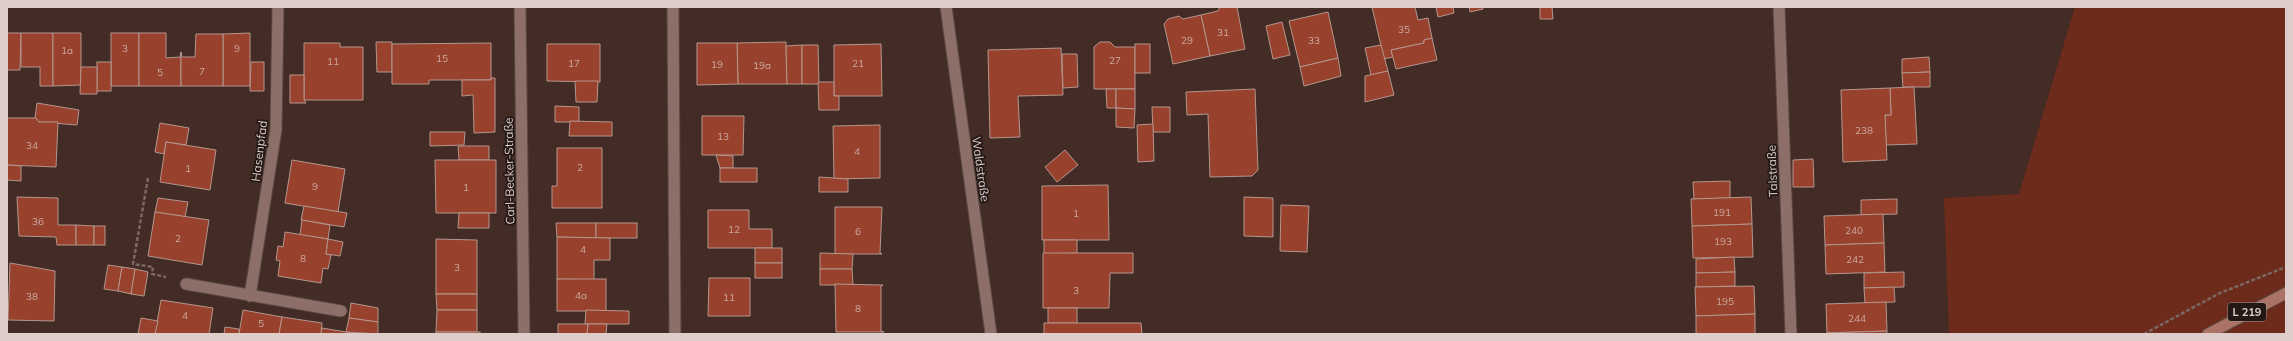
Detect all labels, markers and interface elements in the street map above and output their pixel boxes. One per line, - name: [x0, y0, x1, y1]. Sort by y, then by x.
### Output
- house number: 35: [1398, 23, 1410, 36]
- house number: 31: [1217, 26, 1229, 39]
- house number: 29: [1181, 34, 1193, 47]
- house number: 33: [1308, 34, 1320, 47]
- house number: 3: [122, 42, 128, 55]
- house number: 9: [234, 42, 240, 55]
- house number: 1a: [61, 44, 73, 57]
- house number: 15: [436, 52, 448, 65]
- house number: 27: [1109, 54, 1121, 67]
- house number: 11: [327, 55, 339, 68]
- house number: 17: [568, 57, 580, 70]
- house number: 21: [852, 57, 864, 70]
- house number: 19: [711, 58, 723, 71]
- house number: 19a: [753, 59, 771, 72]
- house number: 7: [199, 65, 205, 78]
- house number: 5: [157, 66, 163, 79]
- street label: Carl-Becker-Straße: [501, 117, 517, 225]
- street label: Hasenpfad: [248, 120, 270, 182]
- house number: 238: [1855, 124, 1873, 137]
- house number: 13: [717, 130, 729, 143]
- street label: Waldstraße: [969, 135, 993, 203]
- house number: 34: [26, 139, 38, 152]
- house number: 4: [854, 145, 860, 158]
- street label: Talstraße: [1764, 145, 1780, 197]
- house number: 2: [577, 161, 583, 174]
- house number: 1: [185, 162, 191, 175]
- house number: 9: [312, 180, 318, 193]
- house number: 1: [463, 181, 469, 194]
- house number: 191: [1713, 206, 1731, 219]
- house number: 1: [1073, 207, 1079, 220]
- house number: 36: [32, 215, 44, 228]
- house number: 12: [728, 223, 740, 236]
- house number: 240: [1845, 224, 1863, 237]
- house number: 6: [855, 225, 861, 238]
- house number: 2: [175, 232, 181, 245]
- house number: 193: [1714, 235, 1732, 248]
- house number: 4: [580, 243, 586, 256]
- house number: 8: [300, 252, 306, 265]
- house number: 242: [1846, 253, 1864, 266]
- house number: 3: [454, 261, 460, 274]
- house number: 3: [1073, 284, 1079, 297]
- house number: 4a: [575, 289, 587, 302]
- house number: 38: [26, 290, 38, 303]
- house number: 11: [723, 291, 735, 304]
- house number: 195: [1716, 295, 1734, 308]
- house number: 8: [855, 302, 861, 315]
- road number: L 219: [2228, 303, 2266, 321]
- house number: 4: [182, 309, 188, 322]
- house number: 244: [1848, 312, 1866, 325]
- house number: 5: [258, 317, 264, 330]

